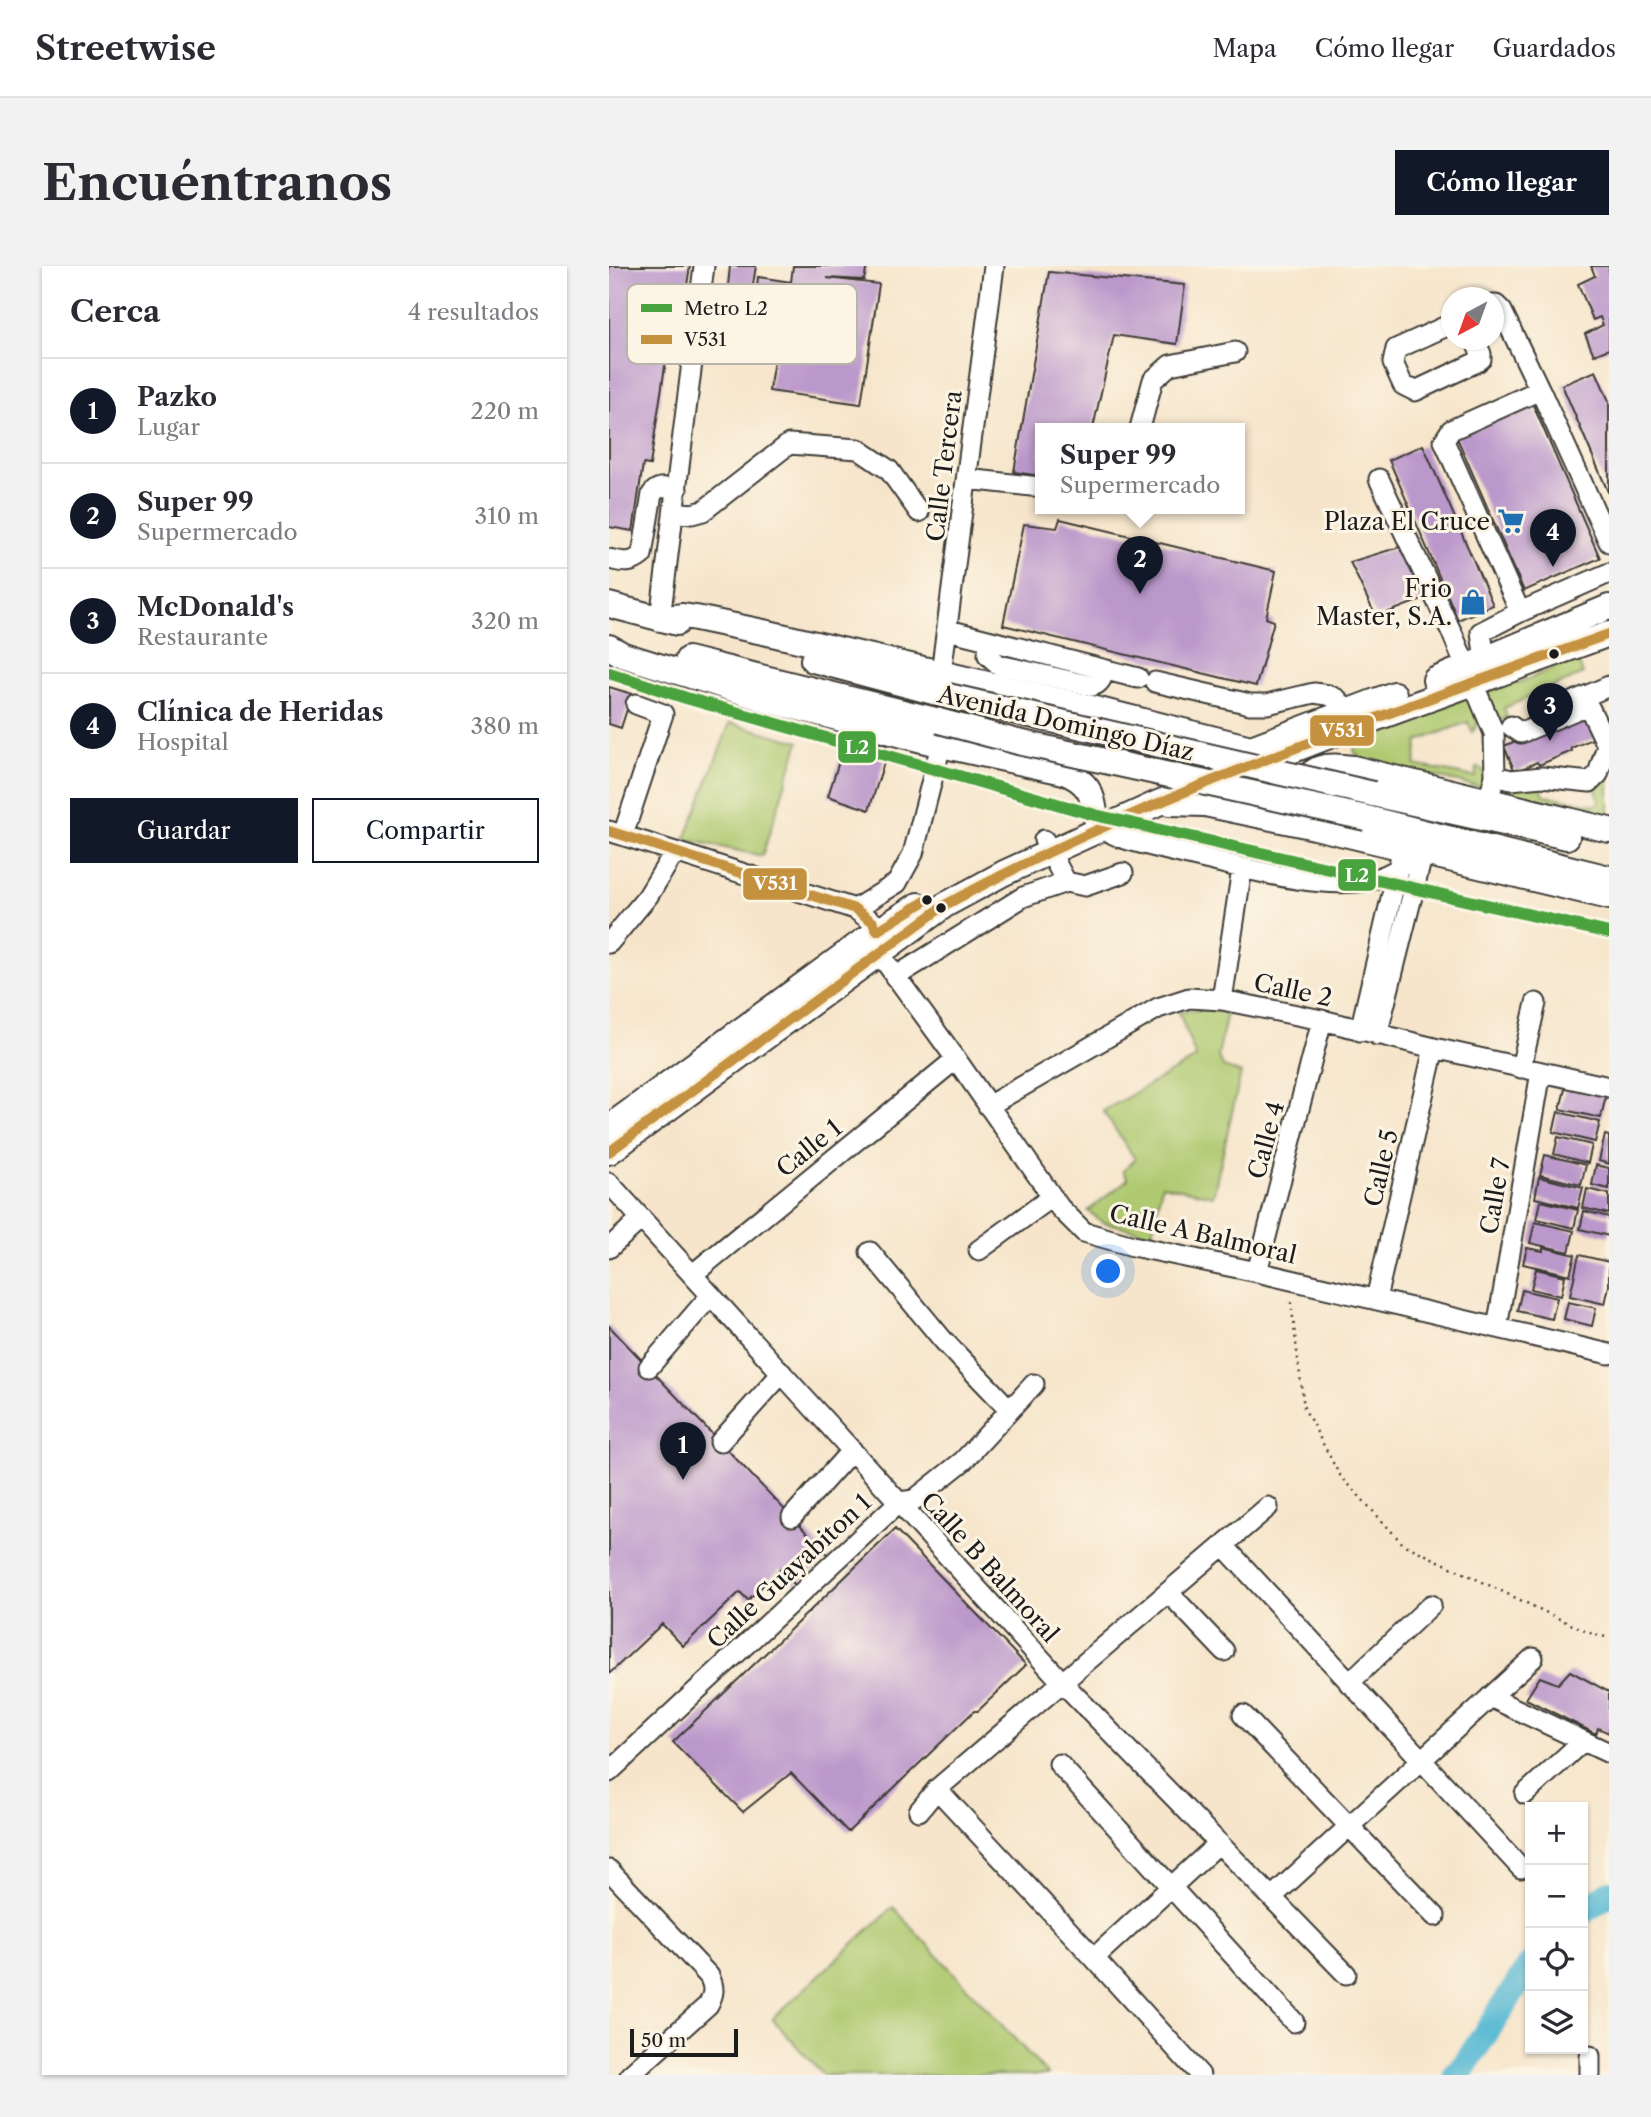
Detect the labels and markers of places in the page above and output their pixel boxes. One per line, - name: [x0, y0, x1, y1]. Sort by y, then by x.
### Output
- supermarket icon: Plaza El Cruce: [1496, 506, 1526, 536]
- place label: Plaza El Cruce: [1324, 507, 1490, 536]
- pin: 4: [1530, 509, 1576, 567]
- pin: 2: [1117, 536, 1163, 594]
- place label: Frio Master, S.A.: [1316, 574, 1452, 631]
- shop icon: Frio Master, S.A.: [1458, 587, 1488, 617]
- unlabelled marker: [1547, 647, 1561, 661]
- pin: 3: [1527, 683, 1573, 741]
- unlabelled marker: [920, 893, 934, 907]
- unlabelled marker: [934, 901, 948, 915]
- pin: 1: [660, 1422, 706, 1480]

